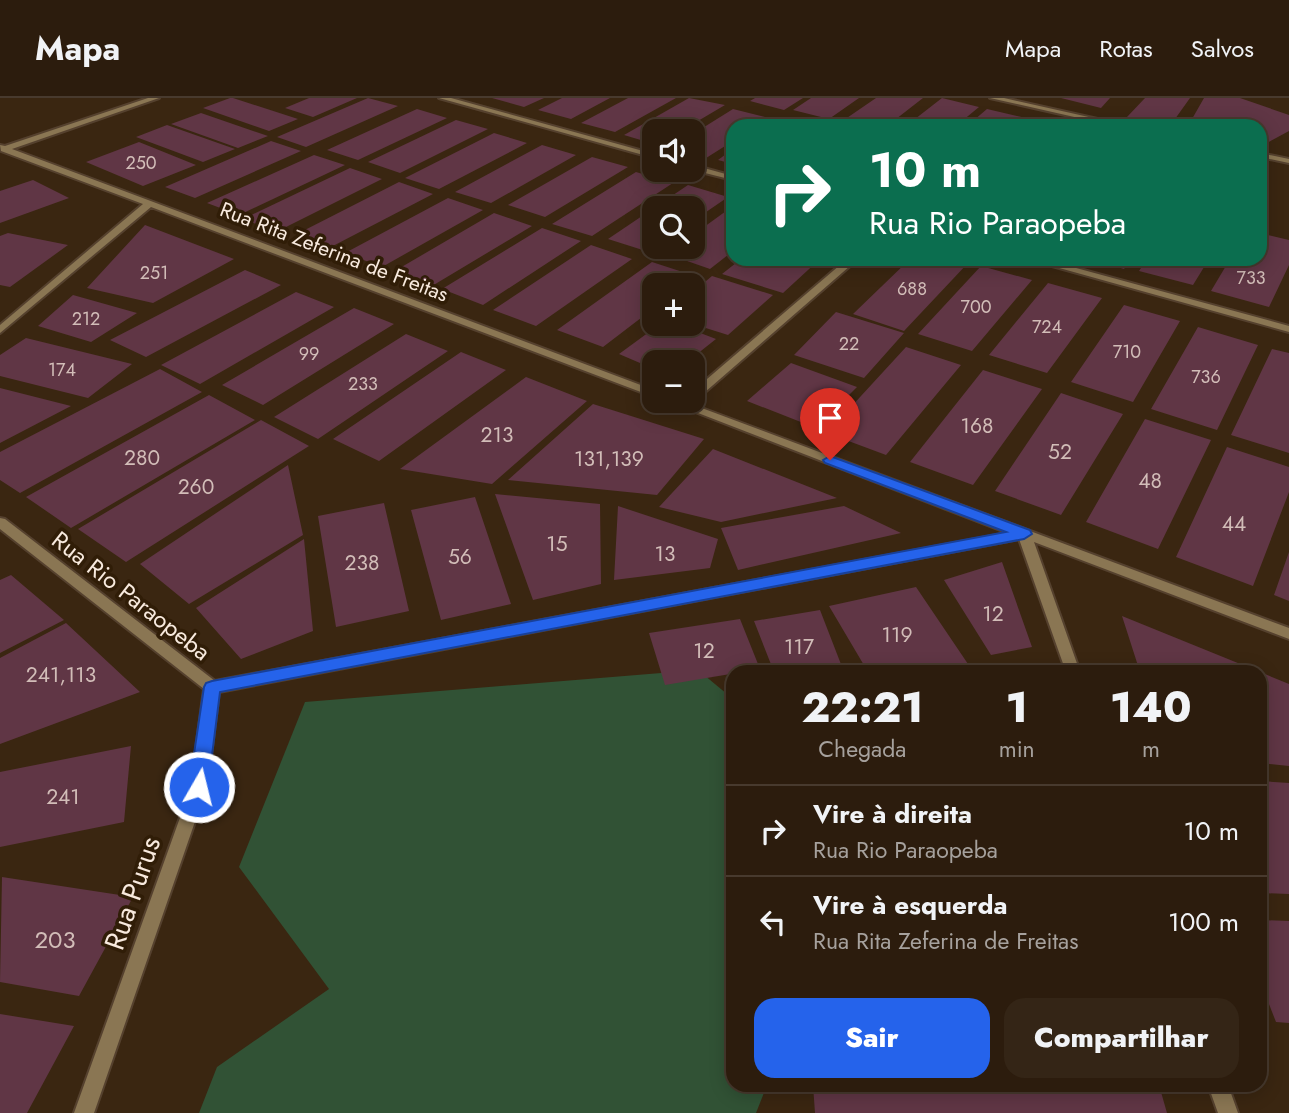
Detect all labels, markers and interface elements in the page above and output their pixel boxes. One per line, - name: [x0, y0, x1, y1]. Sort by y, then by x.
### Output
- text: Mapa: [35, 25, 120, 72]
- text: Mapa: [1005, 31, 1061, 66]
- text: Rotas: [1099, 31, 1153, 66]
- text: Salvos: [1191, 31, 1254, 66]
- map controls: [642, 119, 705, 413]
- button: sound: [642, 119, 705, 182]
- text: 10 m: [869, 135, 981, 205]
- icon: right: [754, 147, 845, 238]
- house number: 250: [125, 150, 157, 176]
- street label: Rua Rita Zeferina de Freitas: [216, 195, 452, 309]
- button: search: [642, 196, 705, 259]
- text: Rua Rio Paraopeba: [869, 200, 1126, 246]
- house number: 251: [140, 260, 168, 286]
- house number: 733: [1236, 265, 1266, 291]
- button: +: [642, 273, 705, 336]
- house number: 688: [897, 276, 927, 302]
- house number: 700: [960, 294, 992, 320]
- house number: 212: [72, 306, 100, 332]
- house number: 724: [1032, 314, 1062, 340]
- house number: 22: [839, 331, 859, 357]
- house number: 710: [1113, 339, 1141, 365]
- house number: 99: [299, 341, 319, 367]
- button: −: [642, 350, 705, 413]
- house number: 174: [48, 357, 76, 383]
- house number: 736: [1191, 364, 1221, 390]
- house number: 233: [348, 371, 378, 397]
- pin: [800, 388, 860, 460]
- icon: arrive: [811, 399, 849, 437]
- house number: 168: [960, 411, 994, 441]
- house number: 213: [481, 420, 513, 450]
- house number: 52: [1048, 437, 1072, 467]
- house number: 280: [124, 443, 160, 473]
- house number: 131,139: [574, 444, 644, 474]
- house number: 48: [1138, 466, 1162, 496]
- house number: 260: [178, 472, 214, 502]
- house number: 44: [1222, 509, 1246, 539]
- street label: Rua Rio Paraopeba: [45, 522, 218, 669]
- house number: 15: [546, 529, 568, 559]
- house number: 13: [655, 539, 675, 569]
- house number: 56: [448, 542, 472, 572]
- house number: 238: [345, 548, 379, 578]
- house number: 12: [982, 599, 1004, 629]
- house number: 119: [882, 620, 913, 650]
- house number: 117: [784, 632, 814, 662]
- house number: 12: [693, 636, 715, 666]
- house number: 241,113: [26, 660, 96, 690]
- text: 22:21: [801, 677, 923, 738]
- text: 1: [1006, 677, 1028, 738]
- text: 140: [1110, 677, 1192, 738]
- text: Chegada: [818, 732, 906, 766]
- text: min: [999, 732, 1035, 766]
- text: m: [1142, 732, 1160, 766]
- position arrow: [162, 750, 236, 824]
- house number: 241: [46, 782, 80, 812]
- text: Vire à direita: [813, 795, 972, 833]
- icon: right: [754, 812, 792, 850]
- text: 10 m: [1184, 812, 1239, 850]
- street label: Rua Purus: [94, 831, 171, 955]
- text: Rua Rio Paraopeba: [813, 833, 998, 867]
- text: Vire à esquerda: [813, 886, 1008, 924]
- icon: left: [754, 903, 792, 941]
- text: 100 m: [1168, 903, 1239, 941]
- house number: 203: [34, 922, 76, 957]
- text: Rua Rita Zeferina de Freitas: [813, 924, 1078, 958]
- button: Sair: [754, 998, 990, 1078]
- button: Compartilhar: [1004, 998, 1239, 1078]

